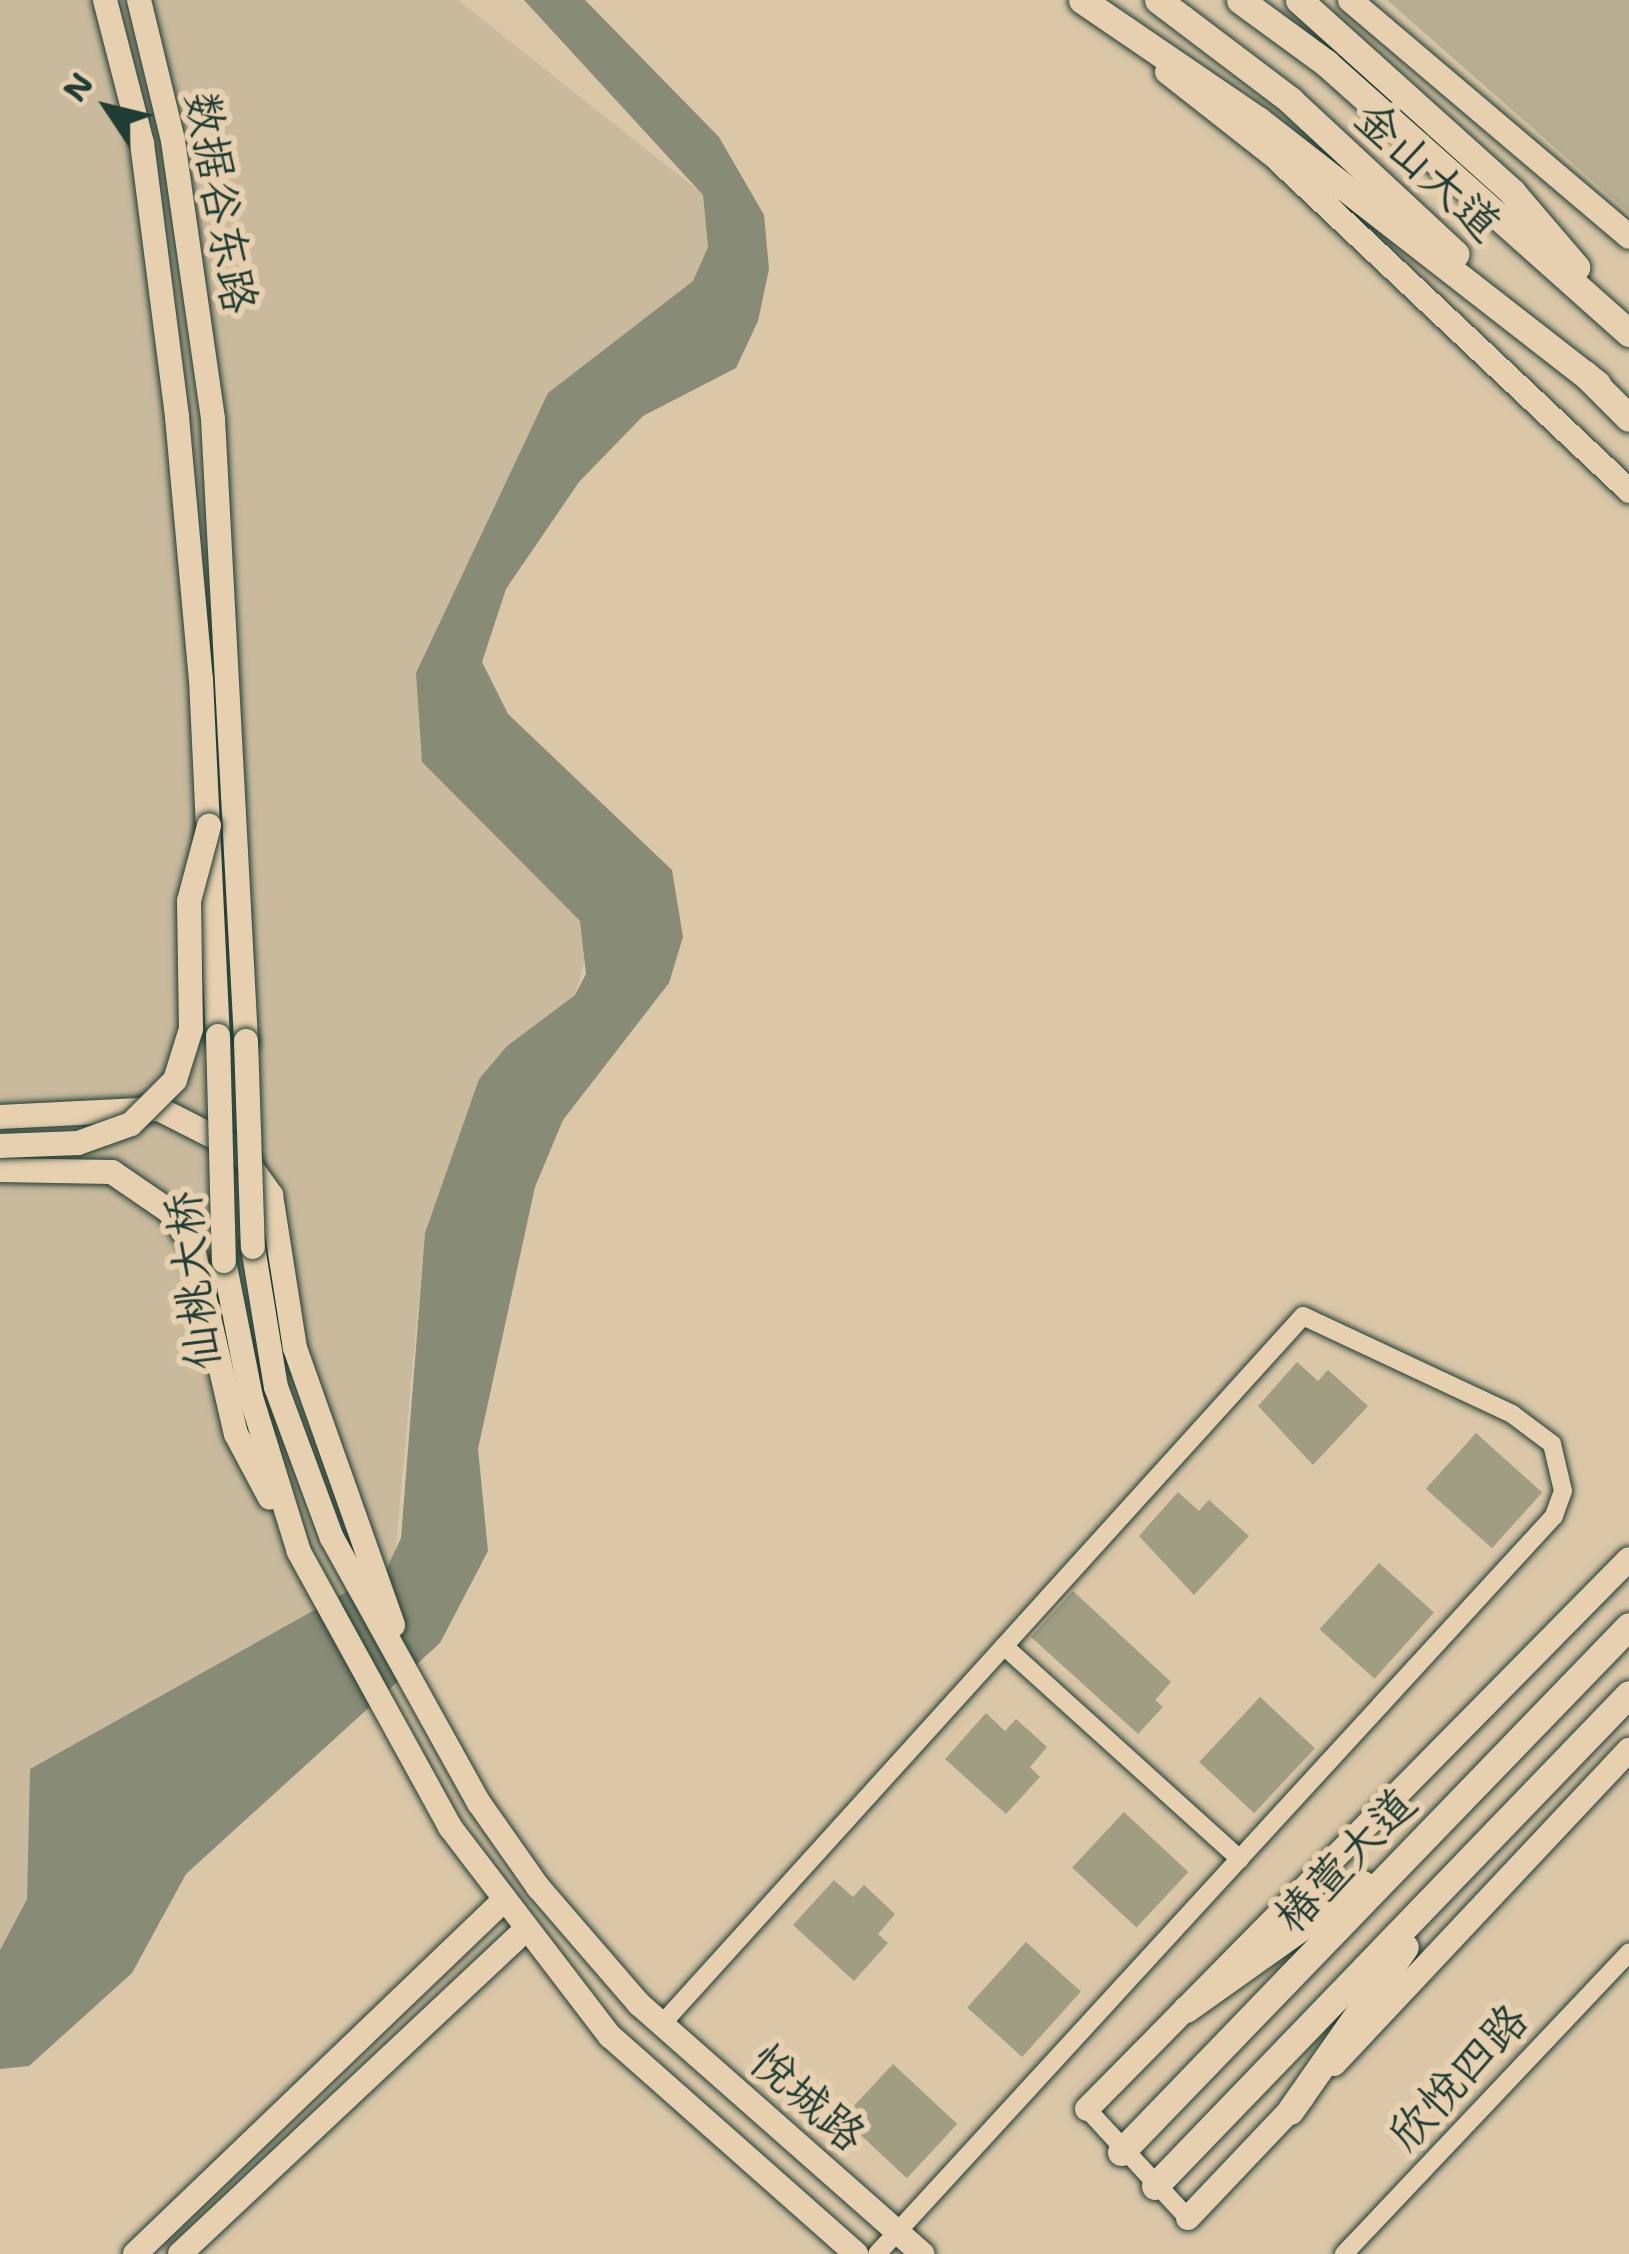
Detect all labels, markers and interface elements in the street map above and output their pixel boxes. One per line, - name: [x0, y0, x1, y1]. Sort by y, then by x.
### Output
- north arrow: [48, 48, 168, 168]
- text: N: [52, 63, 104, 111]
- street label: 数据谷东路: [175, 87, 267, 317]
- street label: 金山大道: [1344, 90, 1512, 252]
- street label: 仙桃大桥: [155, 1188, 231, 1374]
- street label: 椿萱大道: [1263, 1777, 1427, 1943]
- street label: 欣悦四路: [1377, 1993, 1539, 2161]
- street label: 悦城路: [739, 2033, 877, 2163]

